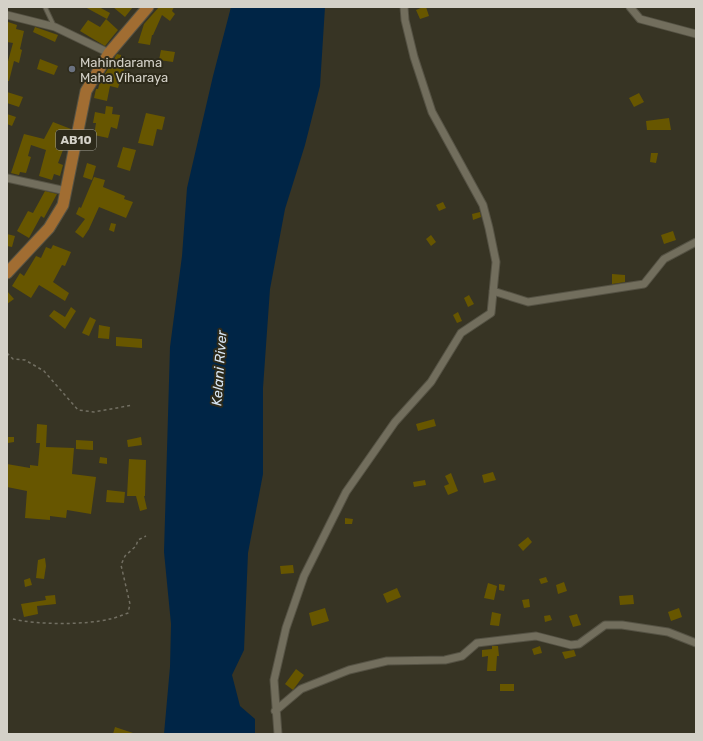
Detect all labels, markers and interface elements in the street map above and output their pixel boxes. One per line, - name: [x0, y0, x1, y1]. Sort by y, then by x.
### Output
- place label: Mahindarama Maha Viharaya: [80, 55, 168, 85]
- marker: Mahindarama Maha Viharaya: [67, 64, 77, 74]
- road number: AB10: [56, 130, 96, 150]
- water label: Kelani River: [208, 329, 231, 406]

